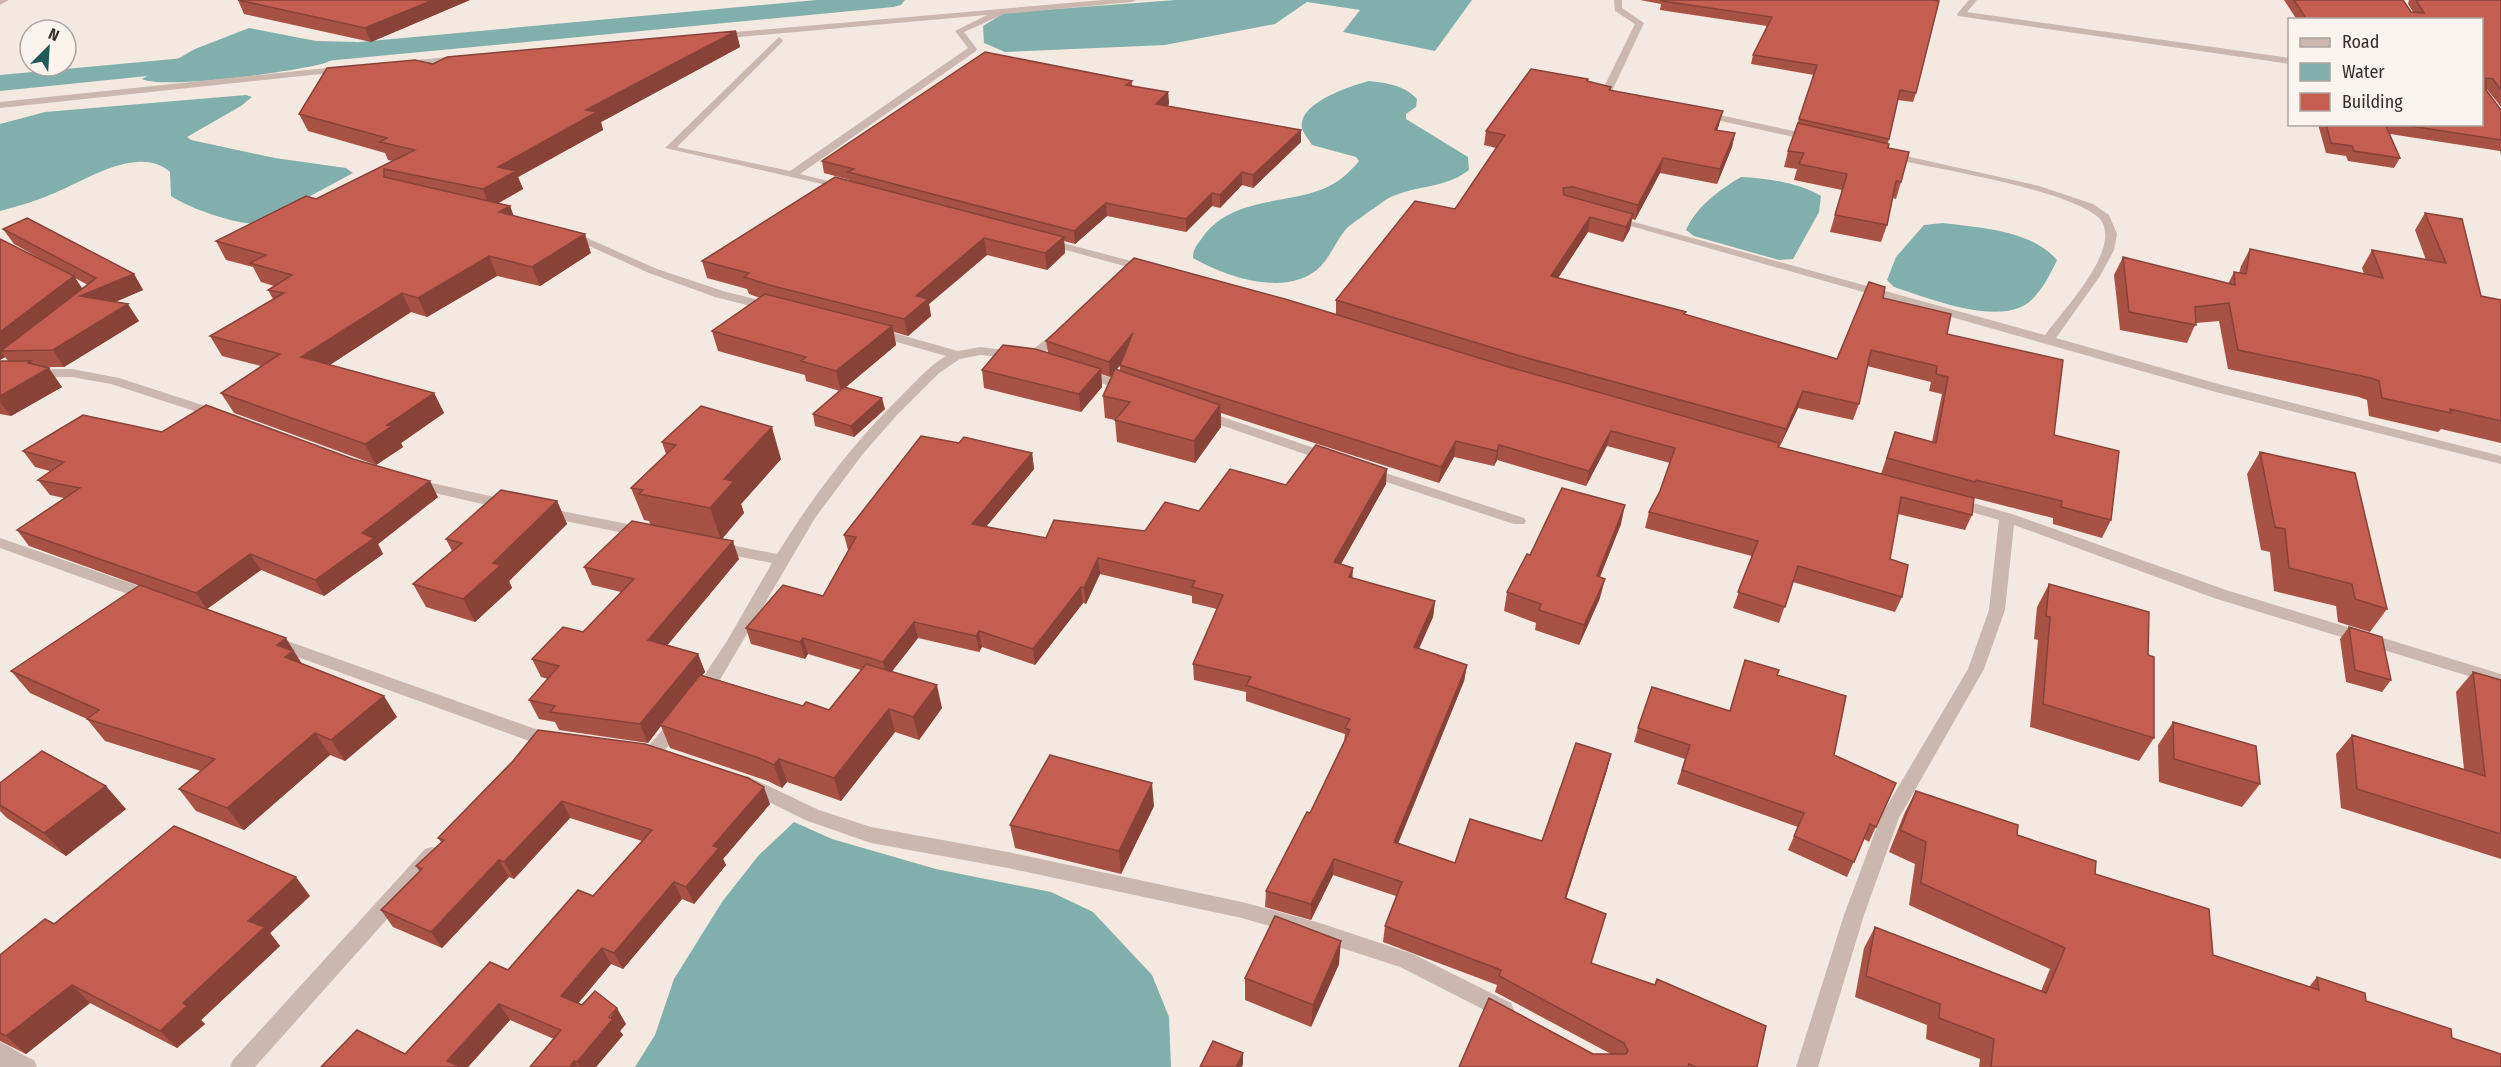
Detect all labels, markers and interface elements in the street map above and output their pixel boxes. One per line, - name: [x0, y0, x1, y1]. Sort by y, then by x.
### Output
- north arrow: [18, 18, 78, 78]
- legend: [2288, 18, 2483, 126]
- text: N: [46, 24, 62, 45]
- text: Road: [2342, 31, 2379, 53]
- text: Water: [2342, 61, 2385, 83]
- text: Building: [2342, 91, 2403, 113]

